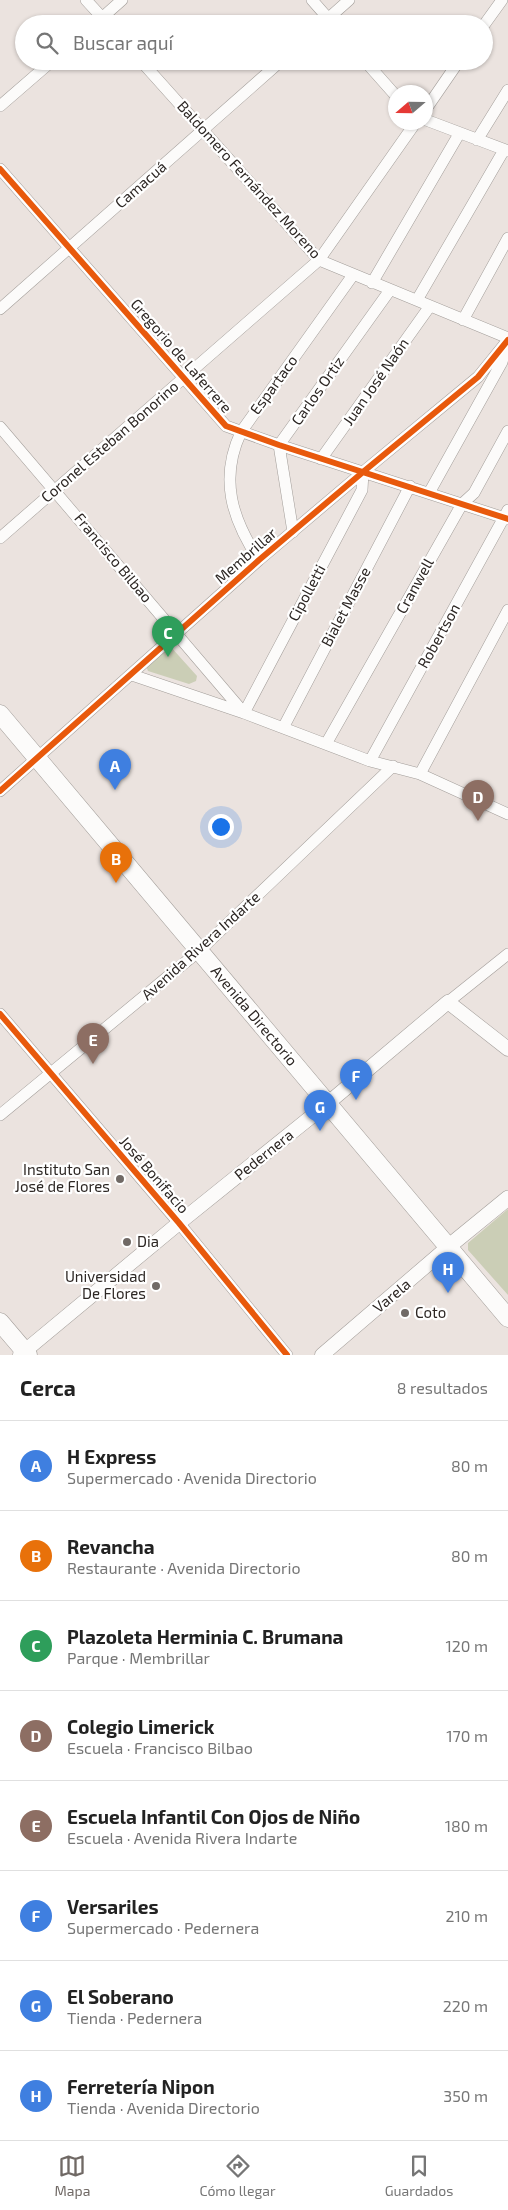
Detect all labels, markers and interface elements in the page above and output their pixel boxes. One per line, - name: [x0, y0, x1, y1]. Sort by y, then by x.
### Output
- search box: [15, 15, 493, 70]
- icon: search: [33, 29, 61, 57]
- text: Buscar aquí: [73, 31, 173, 54]
- north arrow: [388, 85, 433, 130]
- street label: Baldomero Fernández Moreno: [174, 97, 325, 262]
- street label: Camacuá: [111, 157, 170, 211]
- street label: Gregorio de Laferrere: [127, 295, 236, 416]
- street label: Juan José Naón: [338, 334, 412, 429]
- street label: Espartaco: [246, 351, 301, 417]
- street label: Carlos Ortiz: [287, 353, 347, 428]
- street label: Coronel Esteban Bonorino: [37, 377, 182, 506]
- street label: Francisco Bilbao: [71, 509, 156, 606]
- street label: Membrillar: [211, 524, 280, 587]
- street label: Cranwell: [392, 554, 437, 616]
- street label: Cipolletti: [284, 561, 329, 624]
- street label: Bialet Masse: [317, 564, 374, 649]
- street label: Robertson: [413, 600, 463, 671]
- pin: C: [152, 616, 184, 657]
- pin: A: [99, 749, 131, 790]
- pin: D: [462, 780, 494, 821]
- your location: [208, 814, 234, 840]
- pin: B: [100, 842, 132, 883]
- street label: Avenida Rivera Indarte: [137, 887, 263, 1003]
- street label: Avenida Directorio: [208, 962, 302, 1069]
- pin: E: [77, 1023, 109, 1064]
- pin: F: [340, 1059, 372, 1100]
- pin: G: [304, 1090, 336, 1131]
- street label: Pedernera: [230, 1125, 296, 1183]
- street label: José Bonifacio: [116, 1132, 193, 1217]
- place label: Instituto San José de Flores: [15, 1160, 110, 1195]
- marker: Instituto San José de Flores: [114, 1173, 126, 1185]
- place label: Dia: [137, 1232, 159, 1250]
- marker: Dia: [121, 1236, 133, 1248]
- pin: H: [432, 1252, 464, 1293]
- place label: Universidad De Flores: [65, 1267, 146, 1302]
- street label: Varela: [369, 1274, 414, 1316]
- marker: Universidad De Flores: [150, 1280, 162, 1292]
- place label: Coto: [415, 1303, 446, 1321]
- marker: Coto: [399, 1307, 411, 1319]
- text: Cerca: [20, 1375, 76, 1400]
- text: 8 resultados: [397, 1378, 488, 1397]
- text: H Express: [67, 1445, 156, 1468]
- text: A: [31, 1456, 41, 1475]
- text: 80 m: [451, 1456, 488, 1475]
- text: Supermercado · Avenida Directorio: [67, 1468, 317, 1487]
- text: Revancha: [67, 1535, 155, 1558]
- text: B: [31, 1546, 41, 1565]
- text: 80 m: [451, 1546, 488, 1565]
- text: Restaurante · Avenida Directorio: [67, 1558, 301, 1577]
- text: Plazoleta Herminia C. Brumana: [67, 1625, 343, 1648]
- text: C: [31, 1636, 41, 1655]
- text: 120 m: [445, 1636, 488, 1655]
- text: Parque · Membrillar: [67, 1648, 210, 1667]
- text: Colegio Limerick: [67, 1715, 214, 1738]
- text: D: [31, 1726, 41, 1745]
- text: 170 m: [446, 1726, 488, 1745]
- text: Escuela · Francisco Bilbao: [67, 1738, 253, 1757]
- text: Escuela Infantil Con Ojos de Niño: [67, 1805, 360, 1828]
- text: E: [31, 1816, 41, 1835]
- text: 180 m: [445, 1816, 488, 1835]
- text: Escuela · Avenida Rivera Indarte: [67, 1828, 297, 1847]
- text: Versariles: [67, 1895, 159, 1918]
- text: F: [32, 1906, 40, 1925]
- text: 210 m: [445, 1906, 488, 1925]
- text: Supermercado · Pedernera: [67, 1918, 259, 1937]
- text: El Soberano: [67, 1985, 174, 2008]
- text: G: [31, 1996, 41, 2015]
- text: 220 m: [443, 1996, 488, 2015]
- text: Tienda · Pedernera: [67, 2008, 202, 2027]
- text: Ferretería Nipon: [67, 2075, 215, 2098]
- text: H: [30, 2086, 42, 2105]
- text: 350 m: [443, 2086, 488, 2105]
- text: Tienda · Avenida Directorio: [67, 2098, 260, 2117]
- tab: Mapa: [55, 2152, 90, 2199]
- tab: Cómo llegar: [199, 2152, 276, 2199]
- tab: Guardados: [385, 2152, 453, 2199]

